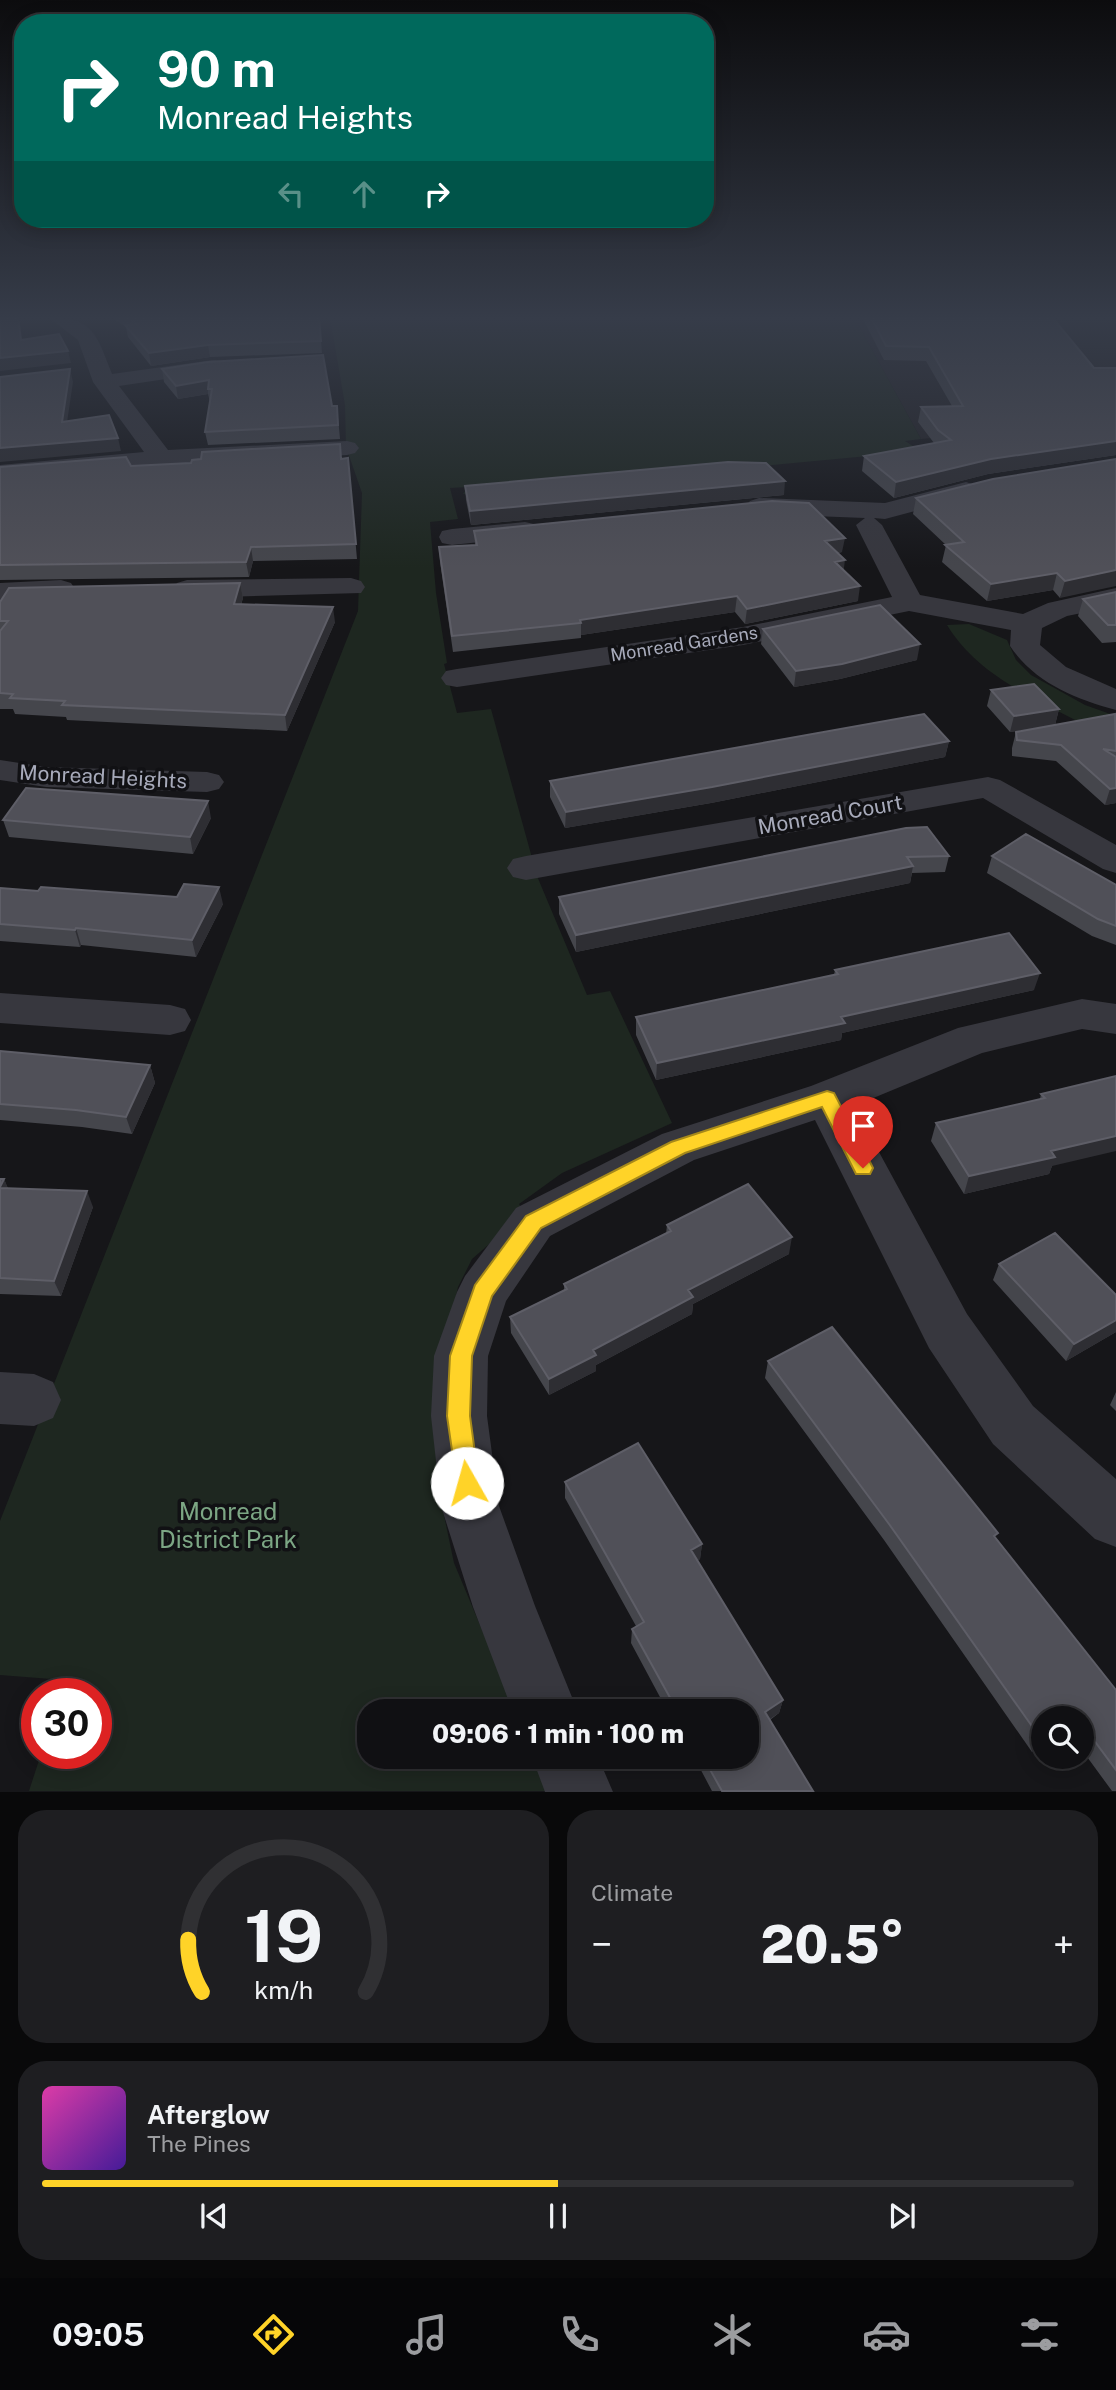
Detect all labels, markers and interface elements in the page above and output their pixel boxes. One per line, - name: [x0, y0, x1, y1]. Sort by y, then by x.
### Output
- text: 90 m: [157, 40, 276, 98]
- icon: right: [42, 42, 133, 133]
- text: Monread Heights: [157, 99, 413, 136]
- icon: left: [272, 175, 310, 213]
- icon: ahead: [345, 175, 383, 213]
- icon: right: [418, 175, 456, 213]
- street label: Monread Gardens: [609, 621, 759, 666]
- street label: Monread Heights: [18, 760, 188, 793]
- street label: Monread Court: [756, 790, 904, 840]
- pin: [833, 1096, 893, 1168]
- icon: arrive: [844, 1107, 882, 1145]
- position arrow: [430, 1446, 504, 1520]
- park label: Monread District Park: [159, 1497, 297, 1553]
- speed limit sign: 30: [21, 1678, 112, 1769]
- map controls: [1031, 1706, 1094, 1769]
- button: search: [1031, 1706, 1094, 1769]
- text: 09:06 · 1 min · 100 m: [432, 1718, 684, 1749]
- text: Climate: [591, 1879, 673, 1906]
- text: 19: [244, 1894, 323, 1979]
- text: 20.5°: [760, 1914, 905, 1975]
- text: −: [591, 1922, 612, 1967]
- text: +: [1053, 1922, 1074, 1967]
- text: km/h: [254, 1975, 313, 2005]
- text: Afterglow: [147, 2099, 270, 2130]
- text: The Pines: [147, 2130, 251, 2157]
- icon: previous: [195, 2197, 233, 2235]
- icon: pause: [539, 2197, 577, 2235]
- icon: next: [883, 2197, 921, 2235]
- icon: directions: [249, 2310, 298, 2359]
- icon: music: [402, 2310, 451, 2359]
- icon: phone: [555, 2310, 604, 2359]
- icon: climate: [708, 2310, 757, 2359]
- icon: car: [862, 2310, 911, 2359]
- icon: filters: [1015, 2310, 1064, 2359]
- text: 09:05: [52, 2316, 145, 2353]

